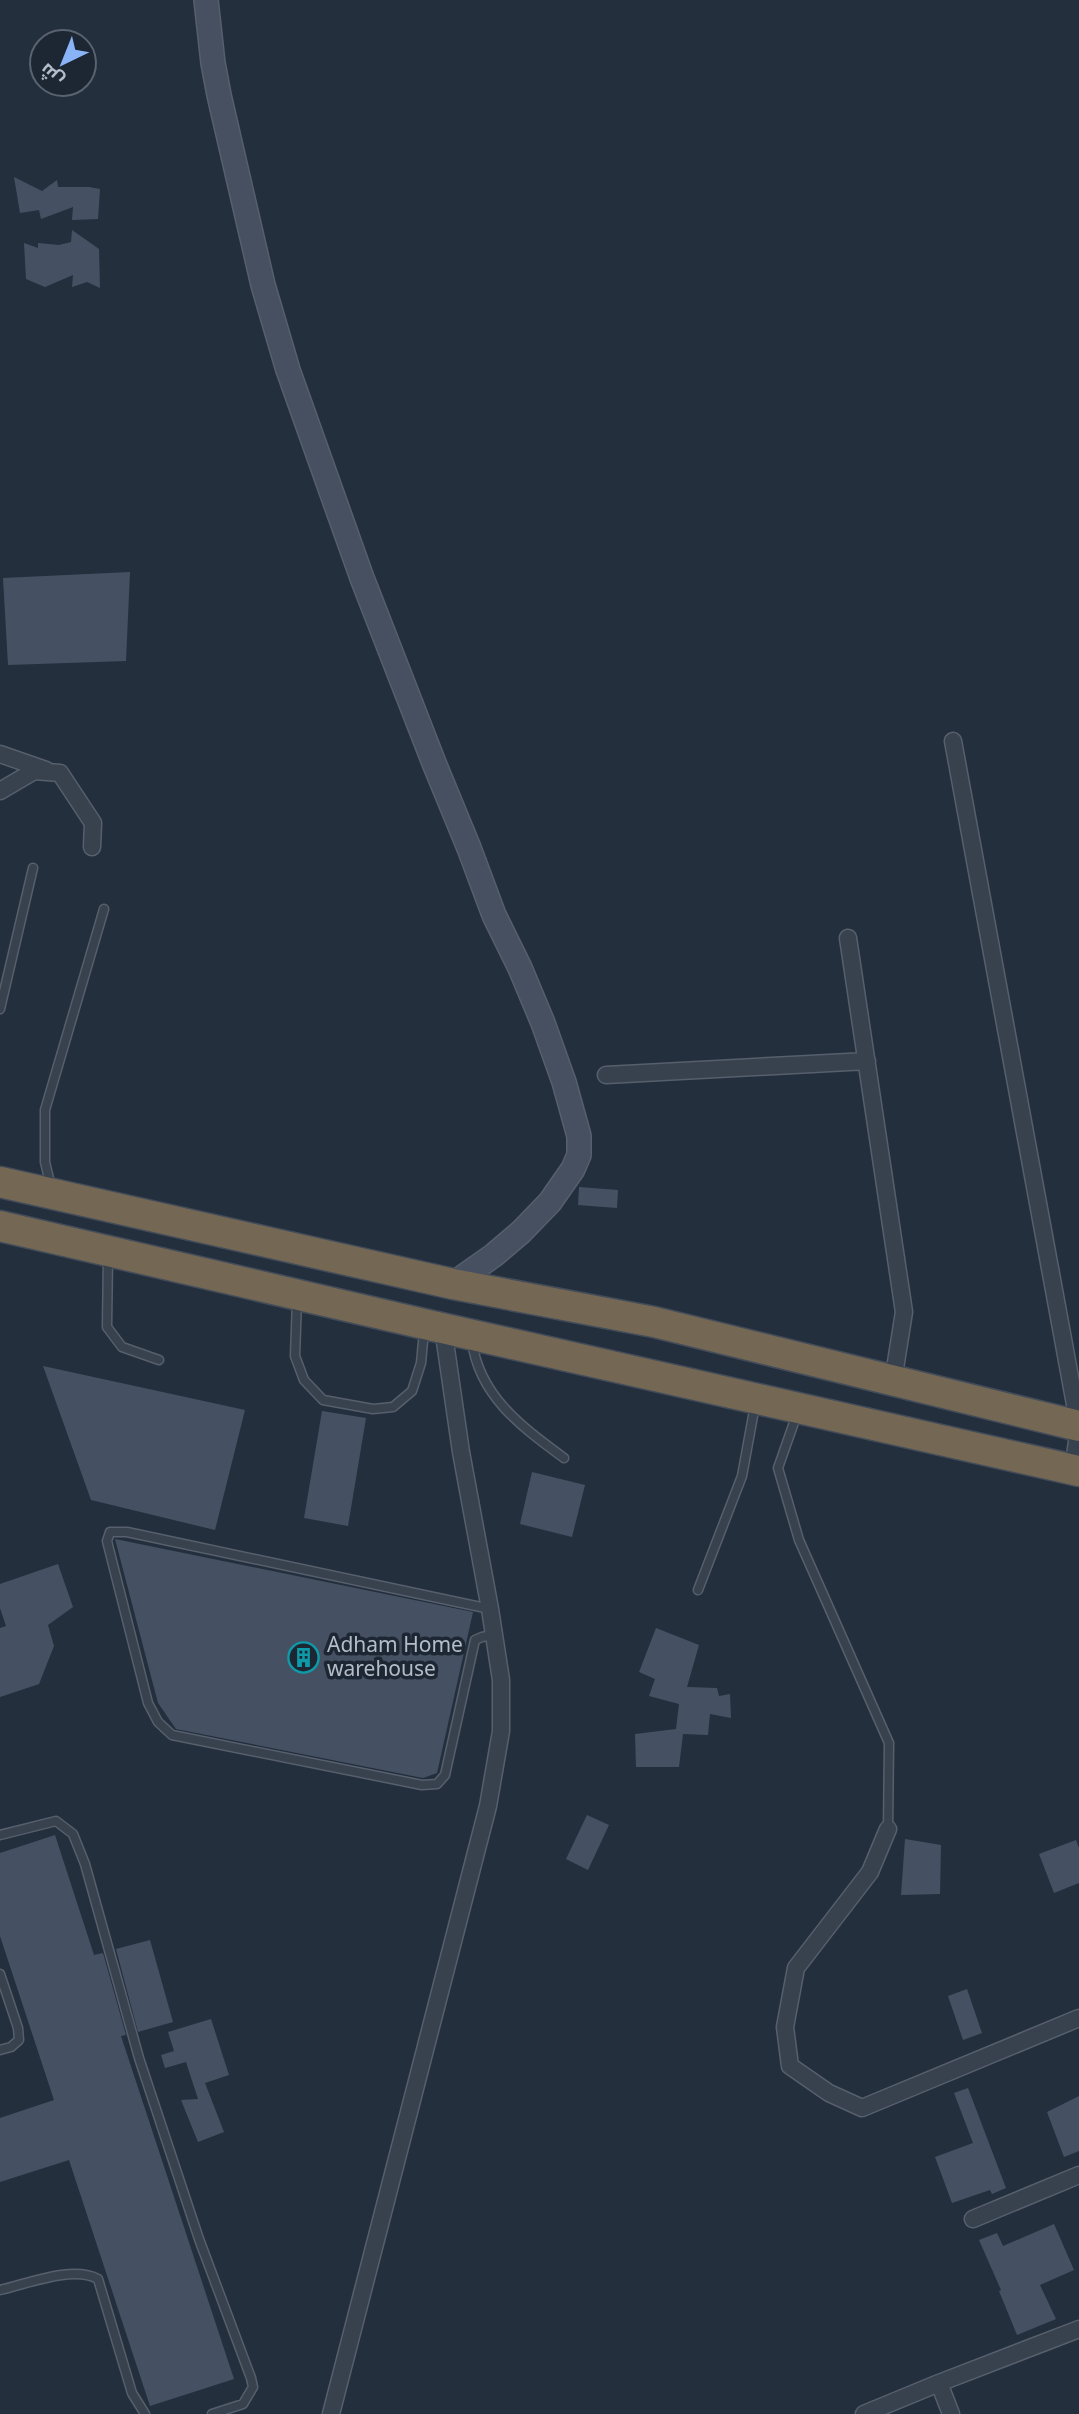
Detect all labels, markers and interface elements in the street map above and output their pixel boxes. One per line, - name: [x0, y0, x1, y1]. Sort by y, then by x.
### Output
- north arrow: [28, 28, 98, 98]
- text: ش: [34, 58, 69, 93]
- place label: Adham Home warehouse: [327, 1630, 463, 1682]
- building icon: Adham Home warehouse: [287, 1640, 321, 1674]

